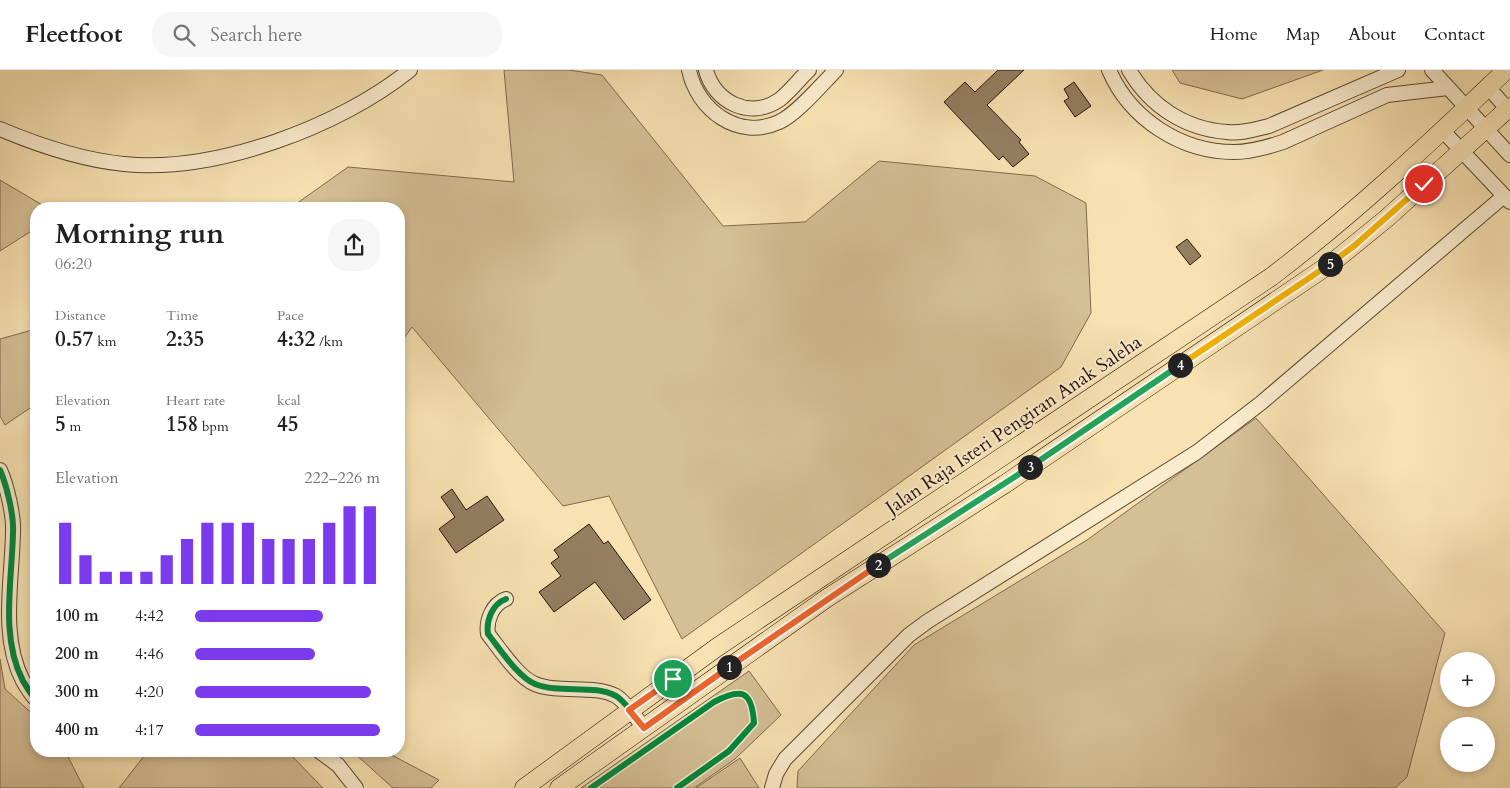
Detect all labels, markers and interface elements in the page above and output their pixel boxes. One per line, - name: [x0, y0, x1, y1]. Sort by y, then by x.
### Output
- search box: [152, 12, 502, 57]
- text: Fleetfoot: [25, 18, 122, 51]
- icon: search: [170, 21, 198, 49]
- text: Search here: [210, 22, 302, 48]
- text: Home: [1210, 22, 1258, 47]
- text: Map: [1286, 22, 1320, 47]
- text: About: [1348, 22, 1396, 47]
- text: Contact: [1424, 22, 1485, 47]
- pin: [1403, 163, 1445, 205]
- icon: check: [1410, 170, 1438, 198]
- text: Morning run: [55, 215, 224, 253]
- button: share: [328, 219, 380, 271]
- pin: 5: [1318, 252, 1342, 276]
- text: 06:20: [55, 253, 92, 275]
- text: 5: [1327, 255, 1334, 274]
- text: Distance: [55, 306, 106, 325]
- text: Time: [166, 306, 198, 325]
- text: Pace: [277, 306, 304, 325]
- text: 0.57: [55, 325, 93, 354]
- text: 2:35: [166, 325, 204, 354]
- text: 4:32: [277, 325, 315, 354]
- street label: Jalan Raja Isteri Pengiran Anak Saleha: [878, 329, 1147, 522]
- text: km: [93, 332, 116, 351]
- text: /km: [315, 332, 343, 351]
- pin: 4: [1168, 352, 1192, 378]
- text: 4: [1177, 356, 1184, 375]
- text: Elevation: [55, 391, 111, 410]
- text: Heart rate: [166, 391, 225, 410]
- text: kcal: [277, 391, 301, 410]
- text: 5: [55, 410, 66, 439]
- text: 158: [166, 410, 198, 439]
- text: 45: [277, 410, 299, 439]
- text: m: [66, 417, 81, 436]
- text: bpm: [198, 417, 229, 436]
- pin: 3: [1018, 454, 1042, 480]
- text: 3: [1027, 458, 1034, 477]
- text: Elevation: [55, 467, 119, 489]
- text: 222–226 m: [304, 467, 380, 489]
- pin: 2: [866, 552, 890, 578]
- text: 2: [875, 556, 882, 575]
- text: 100 m: [55, 605, 99, 627]
- text: 4:42: [135, 605, 164, 627]
- text: 200 m: [55, 643, 99, 665]
- text: 4:46: [135, 643, 164, 665]
- map controls: [1440, 652, 1495, 772]
- button: +: [1440, 652, 1495, 707]
- pin: 1: [716, 654, 742, 680]
- pin: [652, 658, 694, 700]
- text: 1: [726, 658, 733, 677]
- icon: arrive: [659, 665, 687, 693]
- text: 300 m: [55, 681, 99, 703]
- text: 4:20: [135, 681, 164, 703]
- button: −: [1440, 717, 1495, 772]
- text: 400 m: [55, 719, 99, 741]
- text: 4:17: [135, 719, 164, 741]

